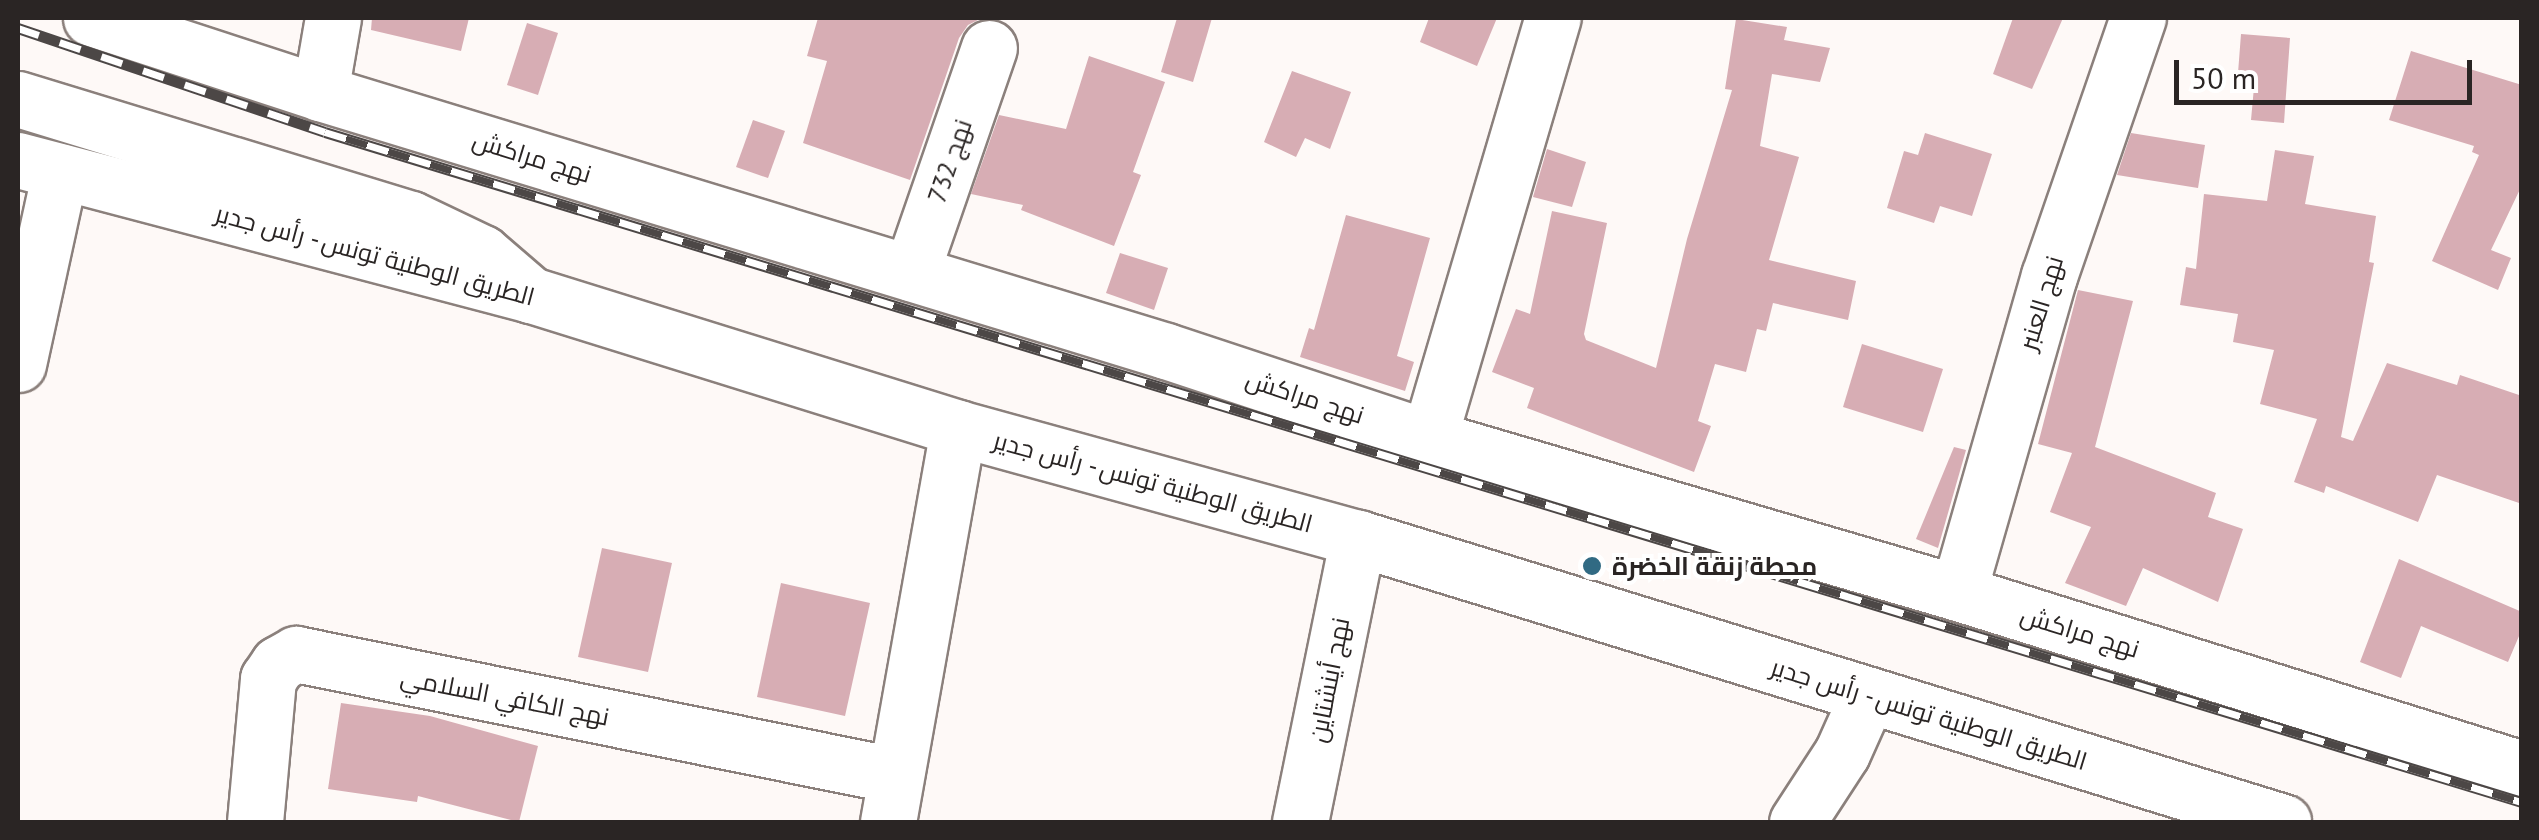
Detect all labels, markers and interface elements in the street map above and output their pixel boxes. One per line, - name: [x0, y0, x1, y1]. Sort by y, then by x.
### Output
- scale bar: [2179, 40, 2476, 102]
- text: 50 m: [2191, 58, 2256, 97]
- street label: نهج 732: [922, 115, 978, 207]
- street label: نهج مراكش: [469, 125, 595, 189]
- street label: الطريق الوطنية تونس - رأس جدير: [210, 197, 540, 313]
- street label: نهج العنبر: [2012, 252, 2070, 354]
- street label: نهج مراكش: [1242, 364, 1368, 430]
- street label: الطريق الوطنية تونس - رأس جدير: [988, 424, 1318, 540]
- place label: محطة زنقة الخضرة: [1612, 551, 1817, 581]
- marker: محطة زنقة الخضرة: [1581, 555, 1603, 577]
- street label: نهج مراكش: [2017, 600, 2143, 664]
- street label: نهج أينشتاين: [1302, 615, 1356, 745]
- street label: الطريق الوطنية تونس - رأس جدير: [1765, 651, 2093, 777]
- street label: نهج الكافي السلامي: [398, 662, 612, 732]

